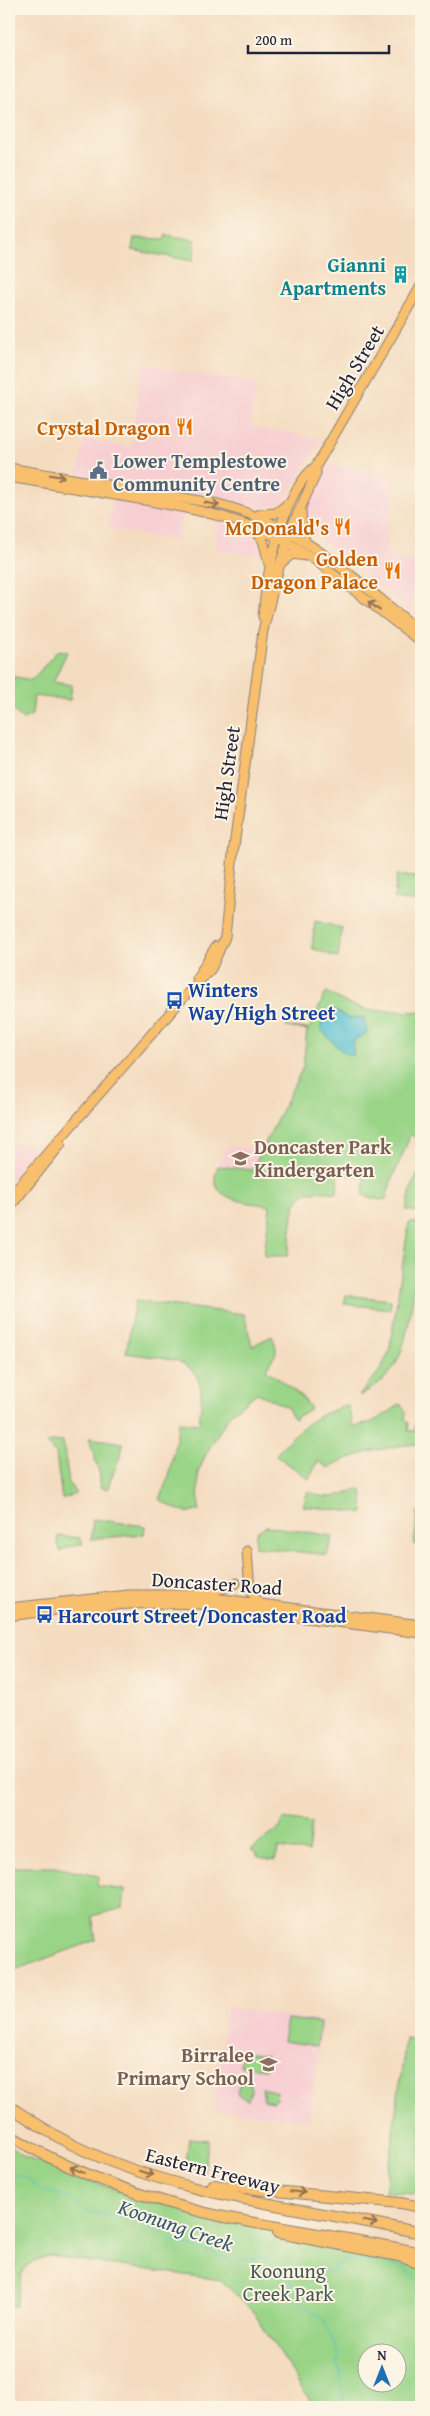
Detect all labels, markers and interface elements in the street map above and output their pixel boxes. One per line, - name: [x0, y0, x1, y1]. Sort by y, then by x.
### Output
- scale bar: [248, 22, 389, 54]
- text: 200 m: [255, 29, 293, 50]
- place label: Gianni Apartments: [280, 250, 386, 302]
- building icon: Gianni Apartments: [390, 265, 410, 285]
- street label: High Street: [317, 319, 391, 415]
- place label: Crystal Dragon: [37, 413, 170, 442]
- restaurant icon: Crystal Dragon: [174, 417, 194, 437]
- place label: Lower Templestowe Community Centre: [113, 446, 287, 498]
- public building icon: Lower Templestowe Community Centre: [89, 461, 109, 481]
- one-way arrow: [48, 472, 64, 482]
- one-way arrow: [204, 499, 220, 509]
- place label: McDonald's: [225, 513, 329, 542]
- restaurant icon: McDonald's: [333, 517, 353, 537]
- place label: Golden Dragon Palace: [251, 544, 378, 596]
- restaurant icon: Golden Dragon Palace: [382, 560, 402, 580]
- one-way arrow: [368, 600, 381, 611]
- street label: High Street: [205, 724, 247, 822]
- place label: Winters Way/High Street: [188, 975, 336, 1027]
- bus stop icon: Winters Way/High Street: [164, 991, 184, 1011]
- place label: Doncaster Park Kindergarten: [254, 1132, 392, 1184]
- school or university icon: Doncaster Park Kindergarten: [230, 1148, 250, 1168]
- street label: Doncaster Road: [151, 1564, 284, 1602]
- place label: Harcourt Street/Doncaster Road: [58, 1601, 347, 1630]
- bus stop icon: Harcourt Street/Doncaster Road: [34, 1605, 54, 1625]
- place label: Birralee Primary School: [117, 2040, 254, 2092]
- school or university icon: Birralee Primary School: [258, 2055, 278, 2075]
- street label: Eastern Freeway: [143, 2139, 283, 2201]
- one-way arrow: [70, 2165, 85, 2175]
- one-way arrow: [138, 2169, 154, 2178]
- one-way arrow: [290, 2188, 306, 2197]
- water label: Koonung Creek: [113, 2191, 238, 2259]
- one-way arrow: [361, 2218, 377, 2227]
- park label: Koonung Creek Park: [243, 2256, 334, 2308]
- north arrow: [358, 2344, 408, 2394]
- text: N: [377, 2345, 387, 2365]

